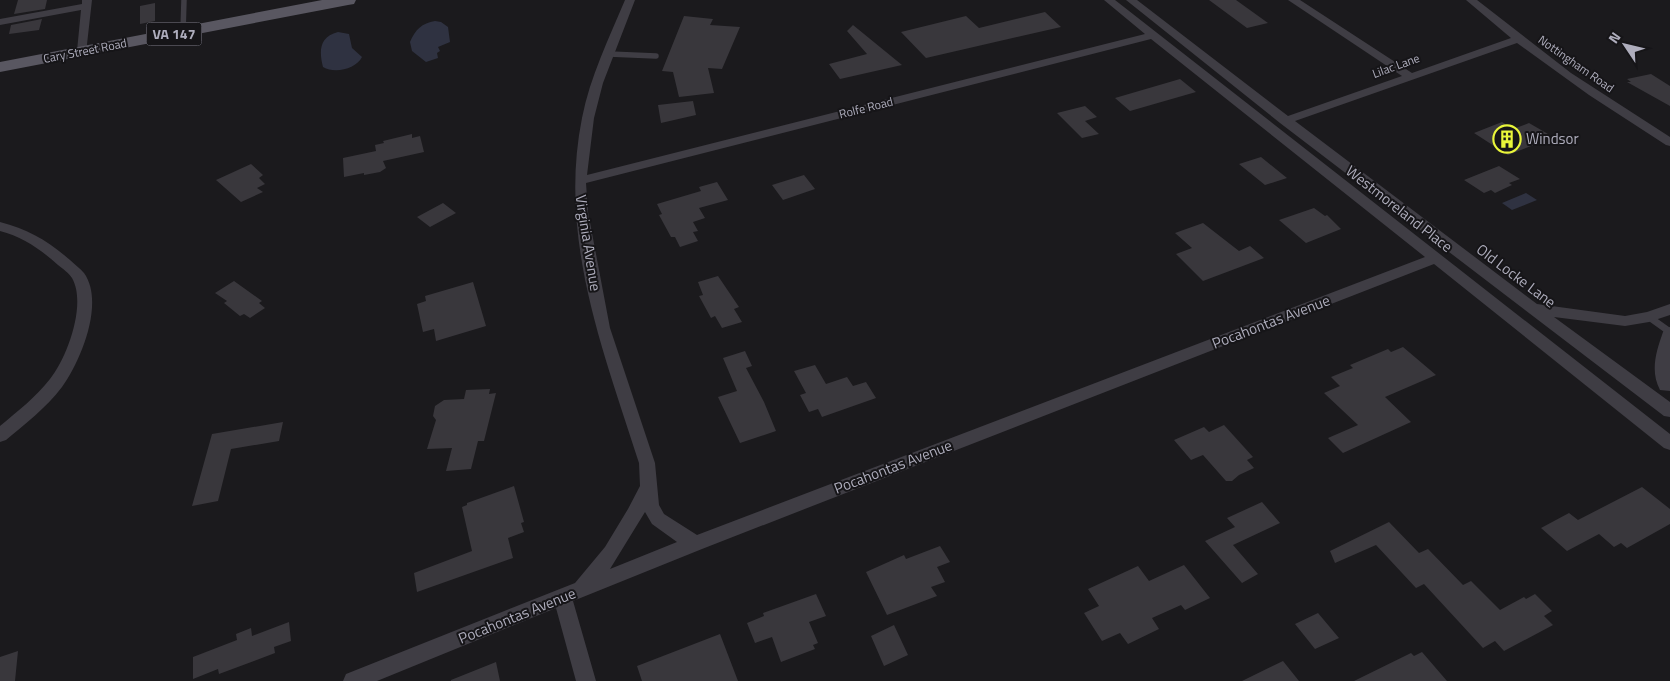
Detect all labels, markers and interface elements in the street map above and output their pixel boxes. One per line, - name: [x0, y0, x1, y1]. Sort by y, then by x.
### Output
- north arrow: [1600, 20, 1650, 70]
- road number: VA 147: [146, 22, 202, 46]
- street label: Cary Street Road: [42, 33, 128, 68]
- street label: Nottingham Road: [1535, 33, 1617, 95]
- street label: Lilac Lane: [1369, 48, 1422, 83]
- street label: Rolfe Road: [837, 92, 895, 123]
- building icon: Windsor: [1492, 124, 1522, 154]
- place label: Windsor: [1526, 127, 1579, 150]
- street label: Westmoreland Place: [1341, 160, 1458, 258]
- street label: Virginia Avenue: [570, 193, 607, 293]
- street label: Old Locke Lane: [1472, 238, 1561, 313]
- street label: Pocahontas Avenue: [1208, 288, 1333, 355]
- street label: Pocahontas Avenue: [830, 433, 955, 500]
- street label: Pocahontas Avenue: [455, 582, 579, 650]

